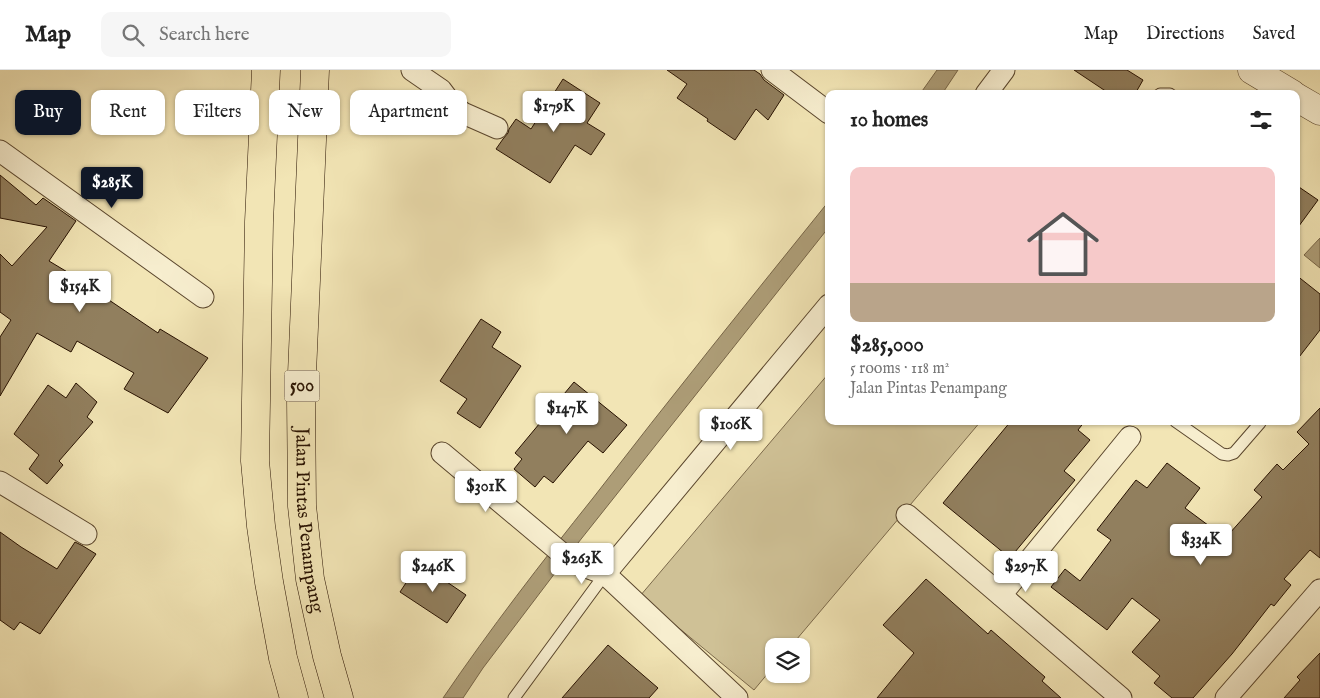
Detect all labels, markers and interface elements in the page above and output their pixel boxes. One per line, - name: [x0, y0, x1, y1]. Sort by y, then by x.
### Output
- search box: [101, 12, 451, 57]
- text: Map: [25, 19, 71, 50]
- icon: search: [119, 21, 147, 49]
- text: Search here: [159, 23, 250, 47]
- text: Map: [1084, 23, 1118, 46]
- text: Directions: [1146, 23, 1224, 46]
- text: Saved: [1252, 23, 1295, 46]
- chip: Buy: [15, 90, 81, 135]
- chip: Rent: [91, 90, 165, 135]
- chip: Filters: [175, 90, 259, 135]
- chip: New: [269, 90, 340, 135]
- chip: Apartment: [350, 90, 467, 135]
- pin: $179K: [519, 90, 589, 133]
- text: $179K: [534, 97, 574, 117]
- icon: filters: [1247, 106, 1275, 134]
- text: 10 homes: [850, 107, 928, 134]
- pin: $285K: [77, 166, 147, 209]
- text: $285K: [92, 173, 132, 193]
- icon: home: [1018, 199, 1108, 289]
- pin: $154K: [45, 270, 115, 313]
- text: $154K: [60, 277, 100, 297]
- text: $285,000: [850, 332, 924, 359]
- text: 5 rooms · 118 m²: [850, 359, 949, 379]
- road number: 500: [284, 370, 320, 402]
- text: Jalan Pintas Penampang: [850, 379, 1007, 399]
- pin: $147K: [532, 392, 602, 435]
- text: $147K: [546, 399, 588, 419]
- pin: $106K: [696, 408, 766, 451]
- text: $106K: [711, 415, 751, 435]
- street label: Jalan Pintas Penampang: [289, 425, 329, 616]
- pin: $301K: [451, 470, 521, 513]
- text: $301K: [466, 477, 506, 497]
- pin: $334K: [1166, 524, 1236, 566]
- text: $334K: [1181, 530, 1221, 550]
- pin: $263K: [547, 542, 617, 585]
- text: $263K: [562, 549, 602, 569]
- pin: $246K: [398, 550, 468, 593]
- pin: $297K: [991, 550, 1061, 593]
- text: $246K: [412, 557, 454, 577]
- text: $297K: [1005, 557, 1047, 577]
- map controls: [765, 638, 810, 683]
- button: layers: [765, 638, 810, 683]

